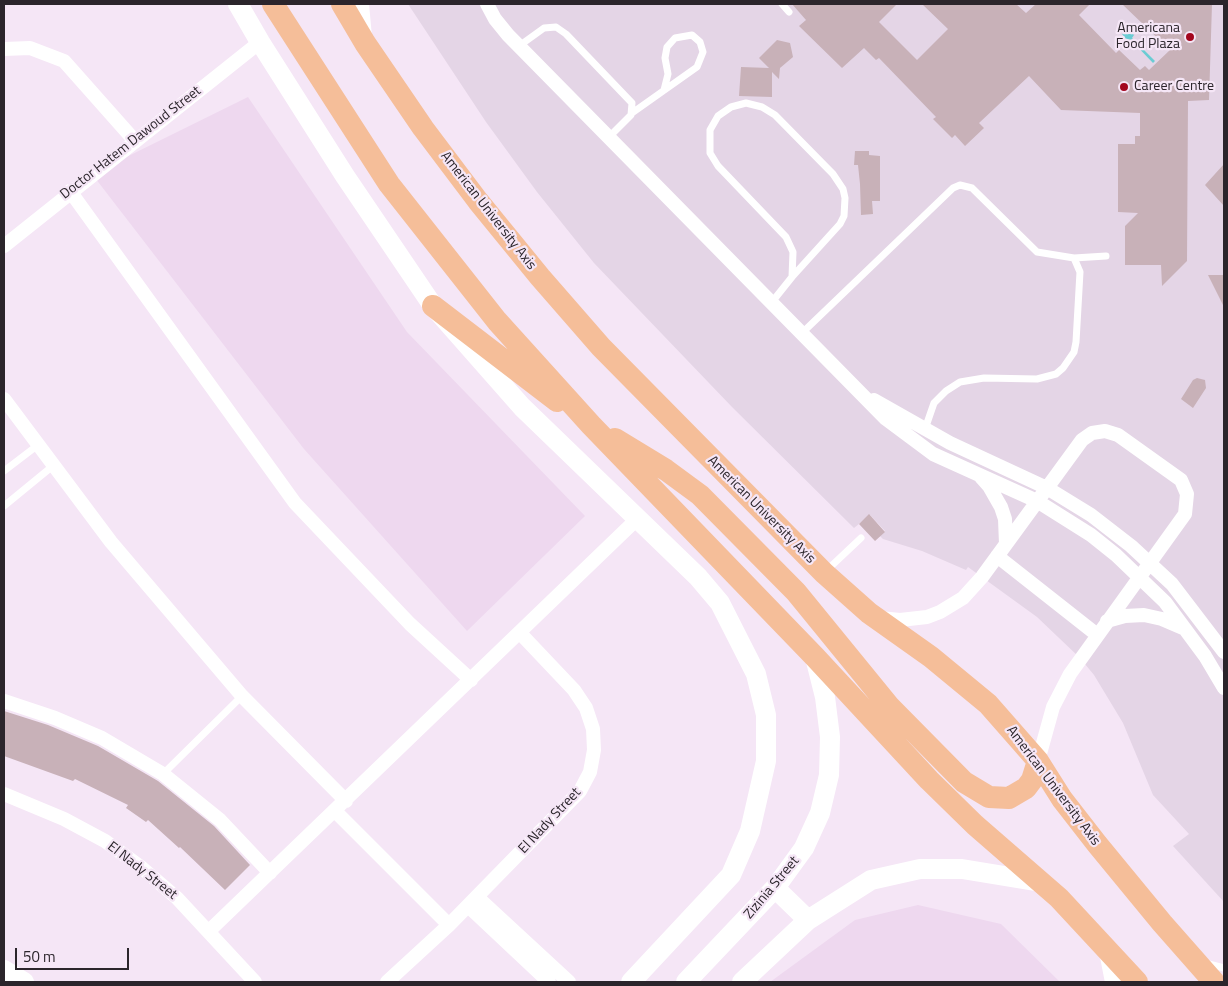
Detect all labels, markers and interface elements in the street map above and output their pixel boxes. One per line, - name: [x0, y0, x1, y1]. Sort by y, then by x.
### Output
- place label: Americana Food Plaza: [1116, 21, 1180, 54]
- marker: Americana Food Plaza: [1184, 31, 1196, 43]
- place label: Career Centre: [1134, 79, 1214, 95]
- marker: Career Centre: [1118, 81, 1130, 93]
- street label: Doctor Hatem Dawoud Street: [57, 83, 205, 203]
- street label: American University Axis: [437, 149, 539, 273]
- street label: American University Axis: [704, 453, 818, 567]
- street label: American University Axis: [1003, 723, 1103, 849]
- street label: El Nady Street: [515, 785, 585, 857]
- street label: El Nady Street: [104, 839, 180, 903]
- street label: Zizinia Street: [741, 853, 803, 923]
- scale bar: [18, 938, 131, 970]
- text: 50 m: [23, 945, 56, 968]

